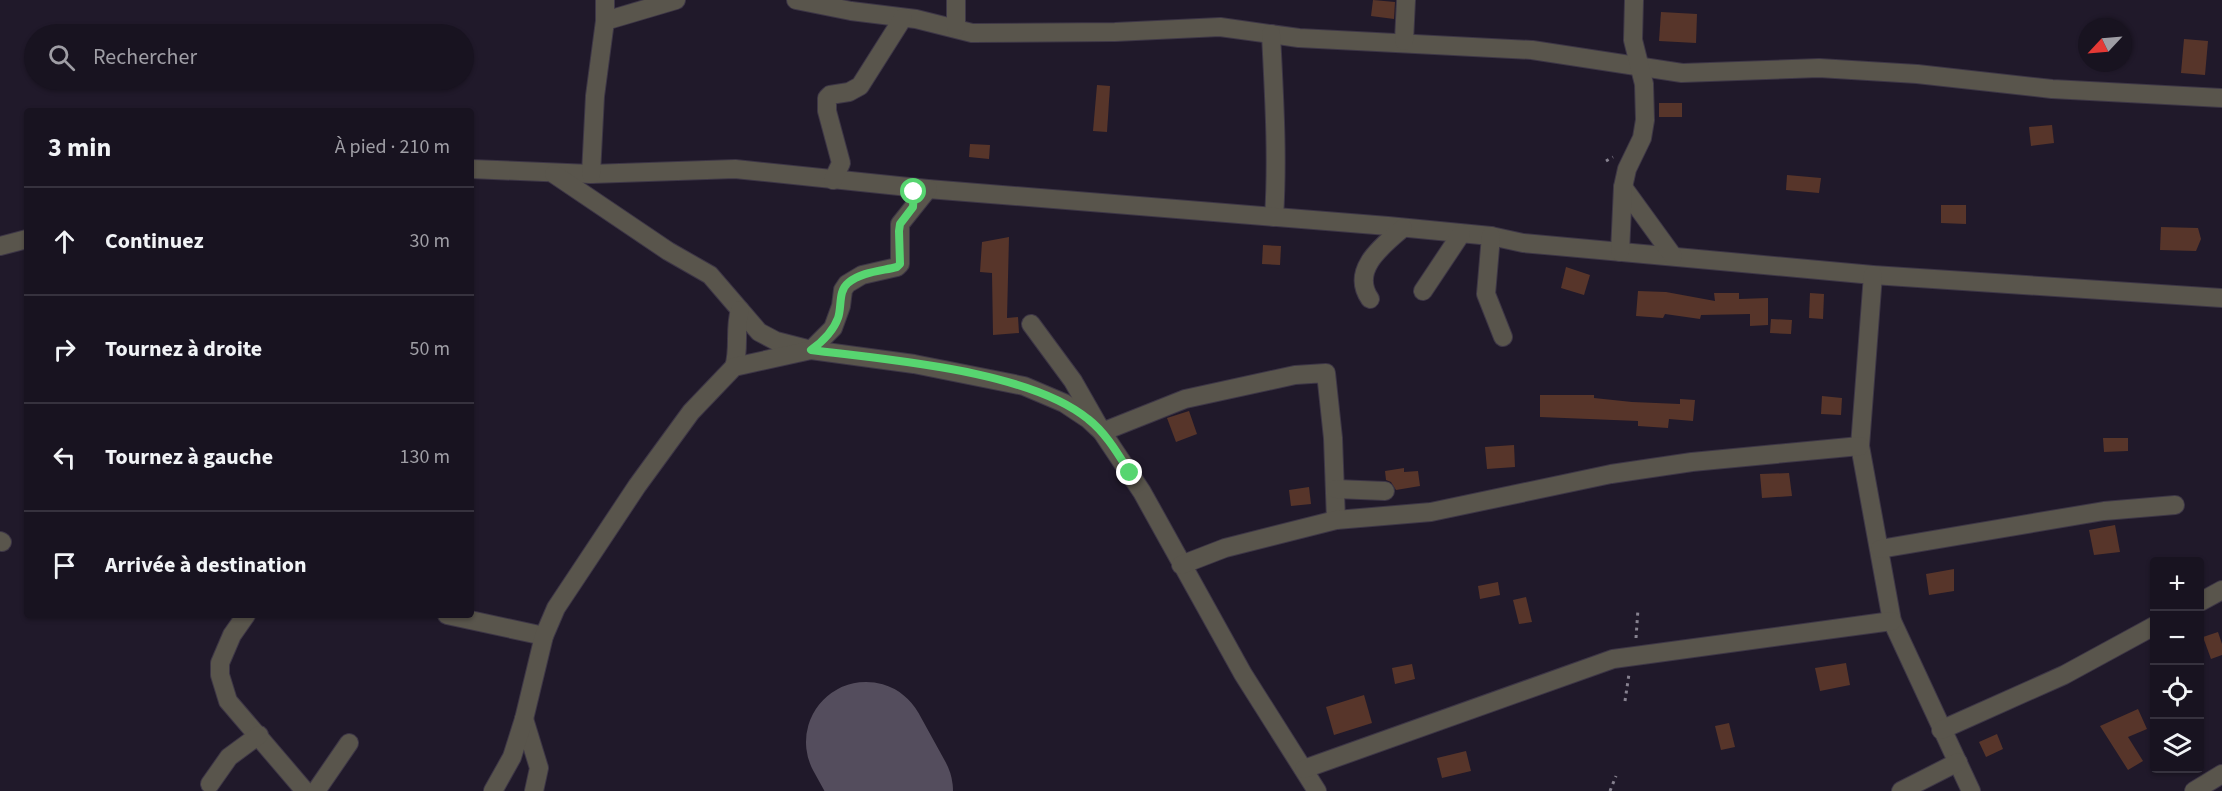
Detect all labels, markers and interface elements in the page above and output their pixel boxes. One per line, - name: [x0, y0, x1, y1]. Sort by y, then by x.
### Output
- north arrow: [2078, 18, 2132, 72]
- search box: [24, 24, 474, 90]
- icon: search: [45, 41, 78, 74]
- text: Rechercher: [93, 41, 197, 73]
- text: 3 min: [48, 129, 111, 166]
- text: À pied · 210 m: [335, 133, 450, 161]
- route start: [900, 178, 926, 204]
- icon: ahead: [48, 225, 81, 258]
- text: Continuez: [105, 225, 204, 257]
- text: 30 m: [410, 227, 450, 255]
- icon: right: [48, 333, 81, 366]
- text: Tournez à droite: [105, 333, 262, 365]
- text: 50 m: [410, 335, 450, 363]
- icon: left: [48, 441, 81, 474]
- text: Tournez à gauche: [105, 441, 273, 473]
- text: 130 m: [400, 443, 450, 471]
- route end: [1116, 459, 1142, 485]
- icon: arrive: [48, 549, 81, 582]
- text: Arrivée à destination: [105, 549, 307, 581]
- map controls: [2150, 557, 2204, 773]
- button: +: [2150, 557, 2204, 611]
- button: −: [2150, 611, 2204, 665]
- button: locate: [2150, 665, 2204, 719]
- button: layers: [2150, 719, 2204, 773]

